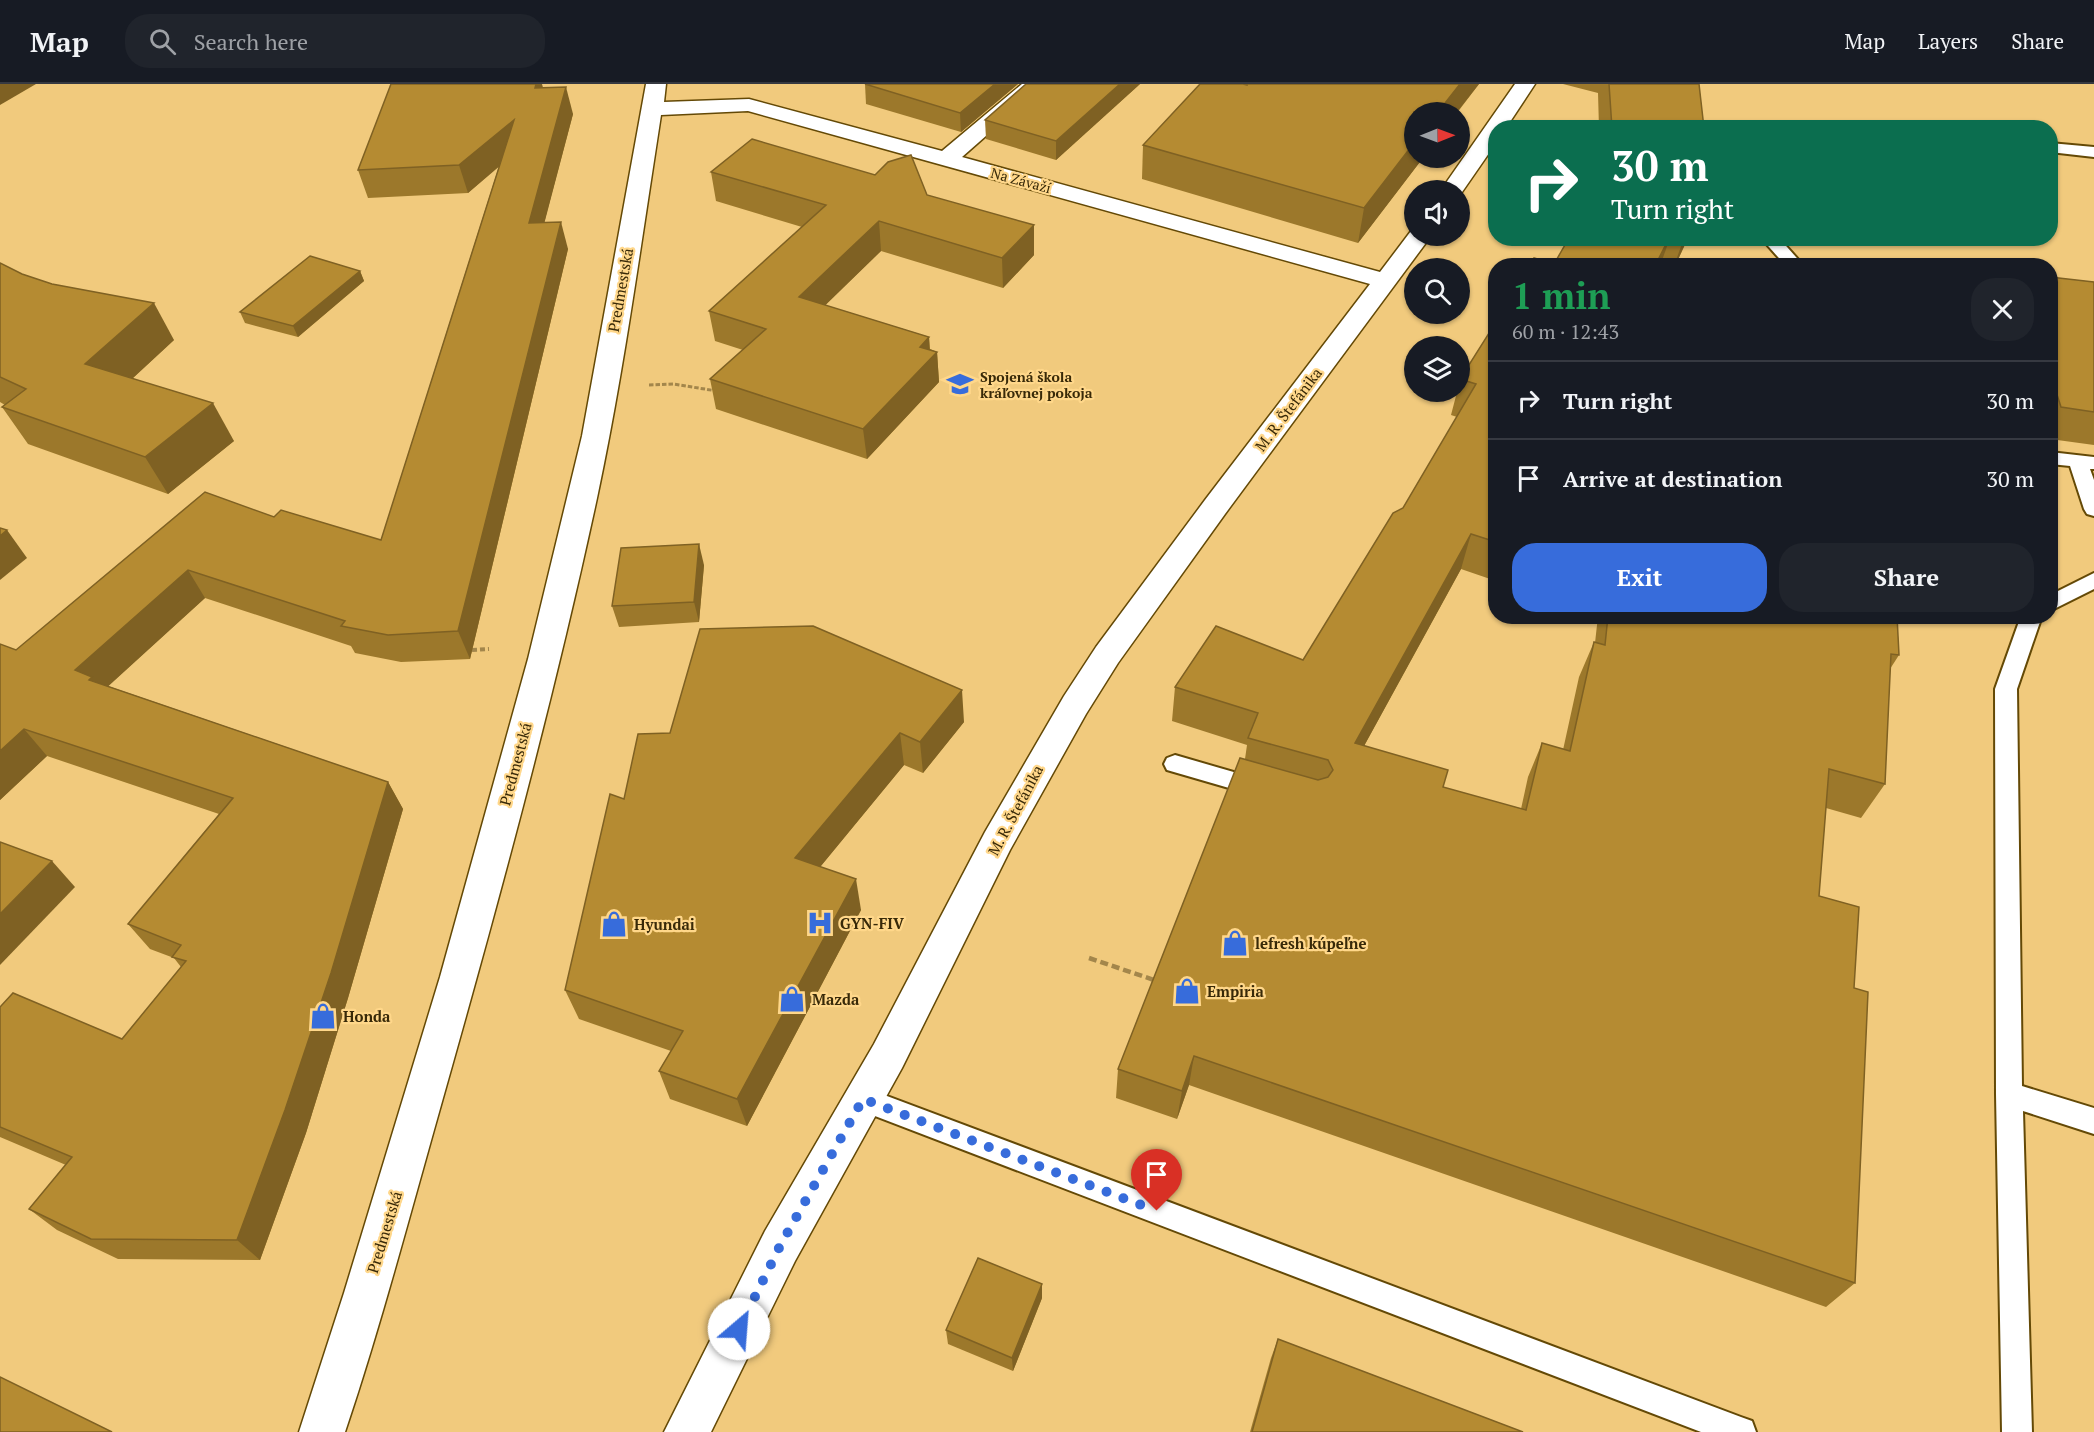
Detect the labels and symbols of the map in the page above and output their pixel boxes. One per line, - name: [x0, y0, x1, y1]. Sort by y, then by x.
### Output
- north arrow: [1404, 102, 1470, 168]
- street label: Na Závaží: [989, 163, 1054, 197]
- street label: Predmestská: [603, 246, 637, 334]
- street label: M. R. Štefánika: [1250, 363, 1326, 455]
- place label: Spojená škola kráľovnej pokoja: [980, 367, 1093, 402]
- school or university icon: Spojená škola kráľovnej pokoja: [945, 369, 975, 399]
- street label: Predmestská: [494, 720, 536, 808]
- street label: M. R. Štefánika: [983, 761, 1047, 859]
- hospital icon: GYN-FIV: [805, 908, 835, 938]
- shop icon: Hyundai: [599, 909, 629, 939]
- place label: GYN-FIV: [840, 913, 905, 933]
- place label: Hyundai: [634, 914, 695, 934]
- shop icon: lefresh kúpeľne: [1220, 928, 1250, 958]
- place label: lefresh kúpeľne: [1255, 933, 1366, 953]
- shop icon: Empiria: [1172, 976, 1202, 1006]
- place label: Empiria: [1207, 981, 1264, 1001]
- shop icon: Mazda: [777, 984, 807, 1014]
- place label: Mazda: [812, 989, 860, 1009]
- shop icon: Honda: [308, 1001, 338, 1031]
- place label: Honda: [343, 1006, 391, 1026]
- pin: [1131, 1149, 1182, 1211]
- street label: Predmestská: [362, 1188, 406, 1276]
- position arrow: [707, 1297, 771, 1361]

